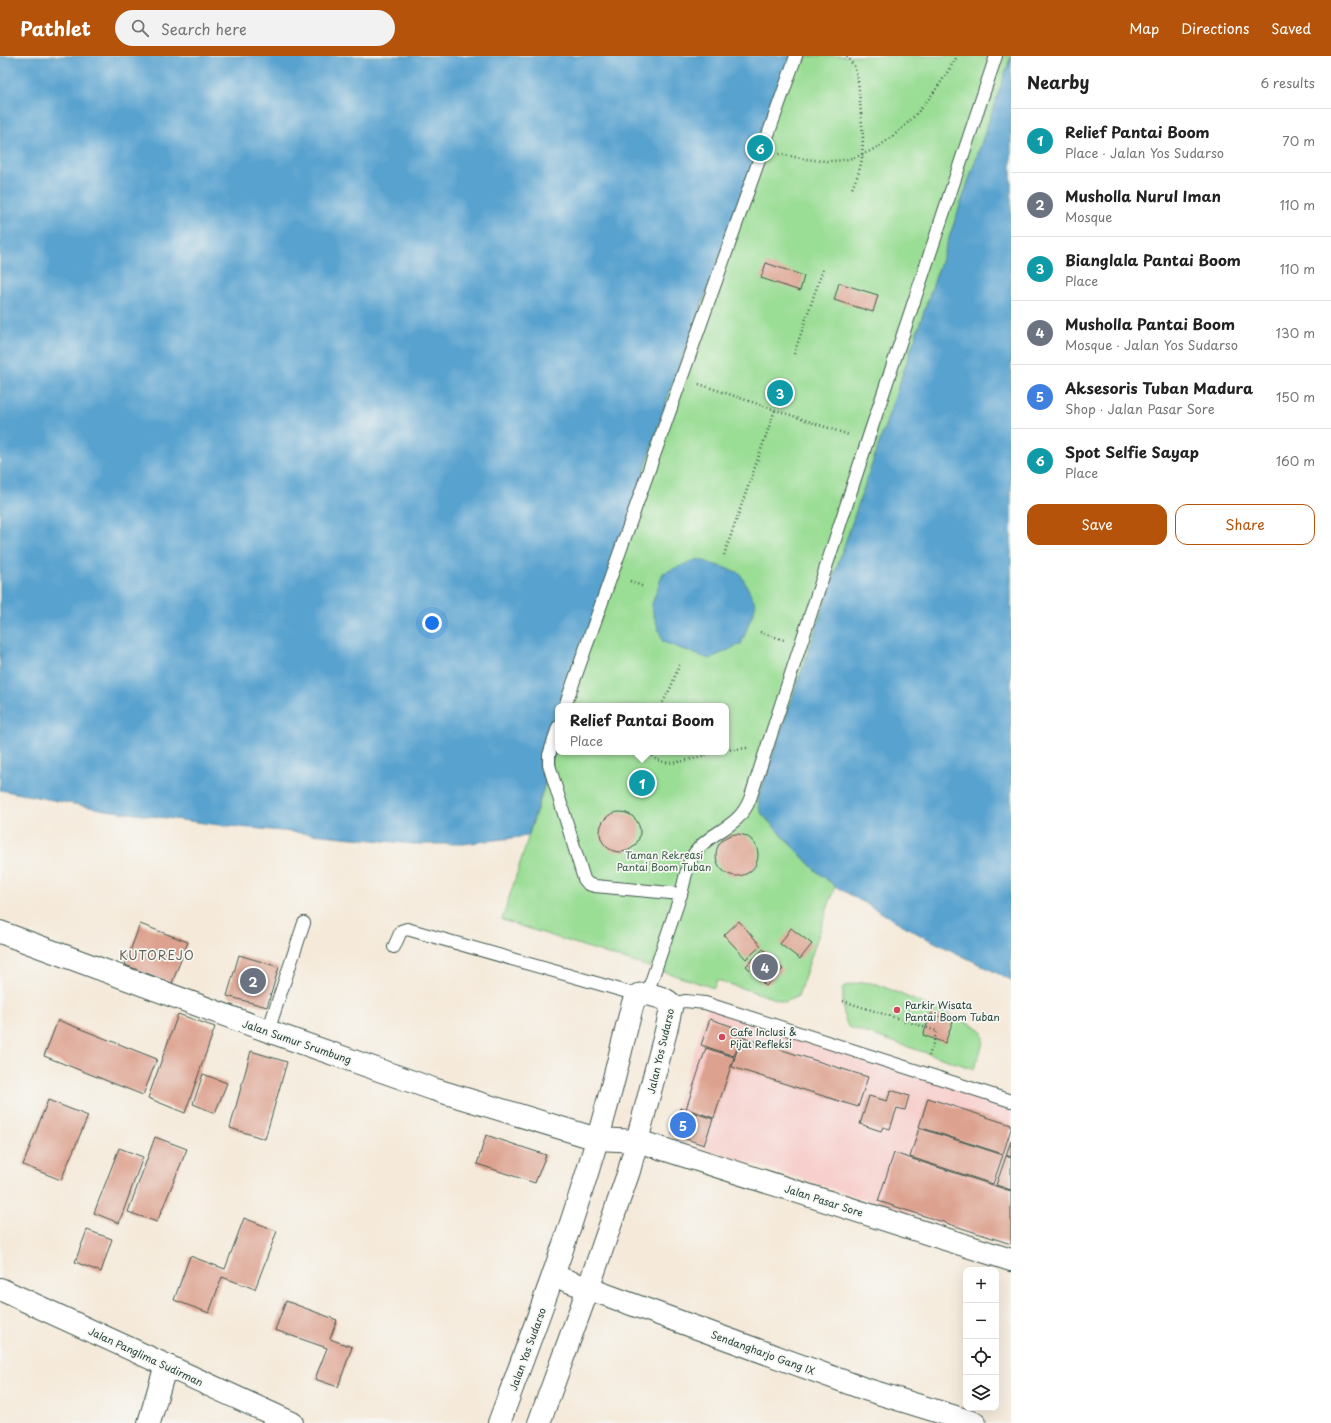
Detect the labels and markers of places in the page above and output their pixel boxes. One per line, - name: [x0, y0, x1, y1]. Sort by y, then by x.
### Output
- pin: 6: [747, 133, 773, 163]
- pin: 3: [767, 378, 793, 408]
- pin: 1: [629, 768, 655, 798]
- pin: 4: [752, 952, 778, 982]
- pin: 2: [240, 966, 266, 996]
- place label: Parkir Wisata Pantai Boom Tuban: [905, 997, 1000, 1024]
- marker: Parkir Wisata Pantai Boom Tuban: [892, 1005, 902, 1015]
- place label: Cafe Inclusi & Pijat Refleksi: [730, 1024, 797, 1051]
- marker: Cafe Inclusi & Pijat Refleksi: [717, 1032, 727, 1042]
- pin: 5: [670, 1110, 696, 1140]

